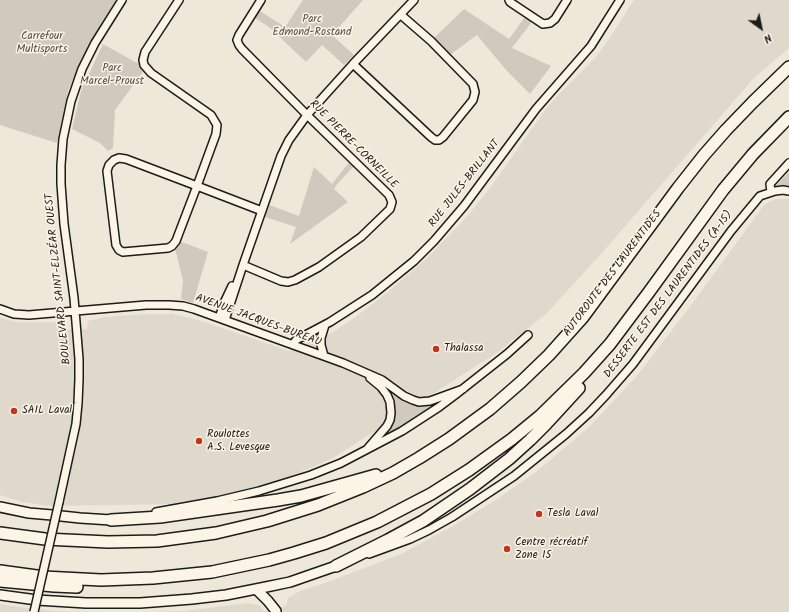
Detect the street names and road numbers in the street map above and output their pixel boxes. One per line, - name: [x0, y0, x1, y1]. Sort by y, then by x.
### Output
- street label: RUE PIERRE-CORNEILLE: [306, 98, 400, 192]
- street label: RUE JULES-BRILLANT: [427, 137, 503, 231]
- street label: BOULEVARD SAINT-ELZÉAR OUEST: [43, 193, 75, 365]
- street label: AUTOROUTE DES LAURENTIDES: [561, 208, 665, 340]
- street label: DESSERTE EST DES LAURENTIDES (A-15): [602, 209, 736, 381]
- street label: AVENUE JACQUES-BUREAU: [193, 292, 323, 350]

